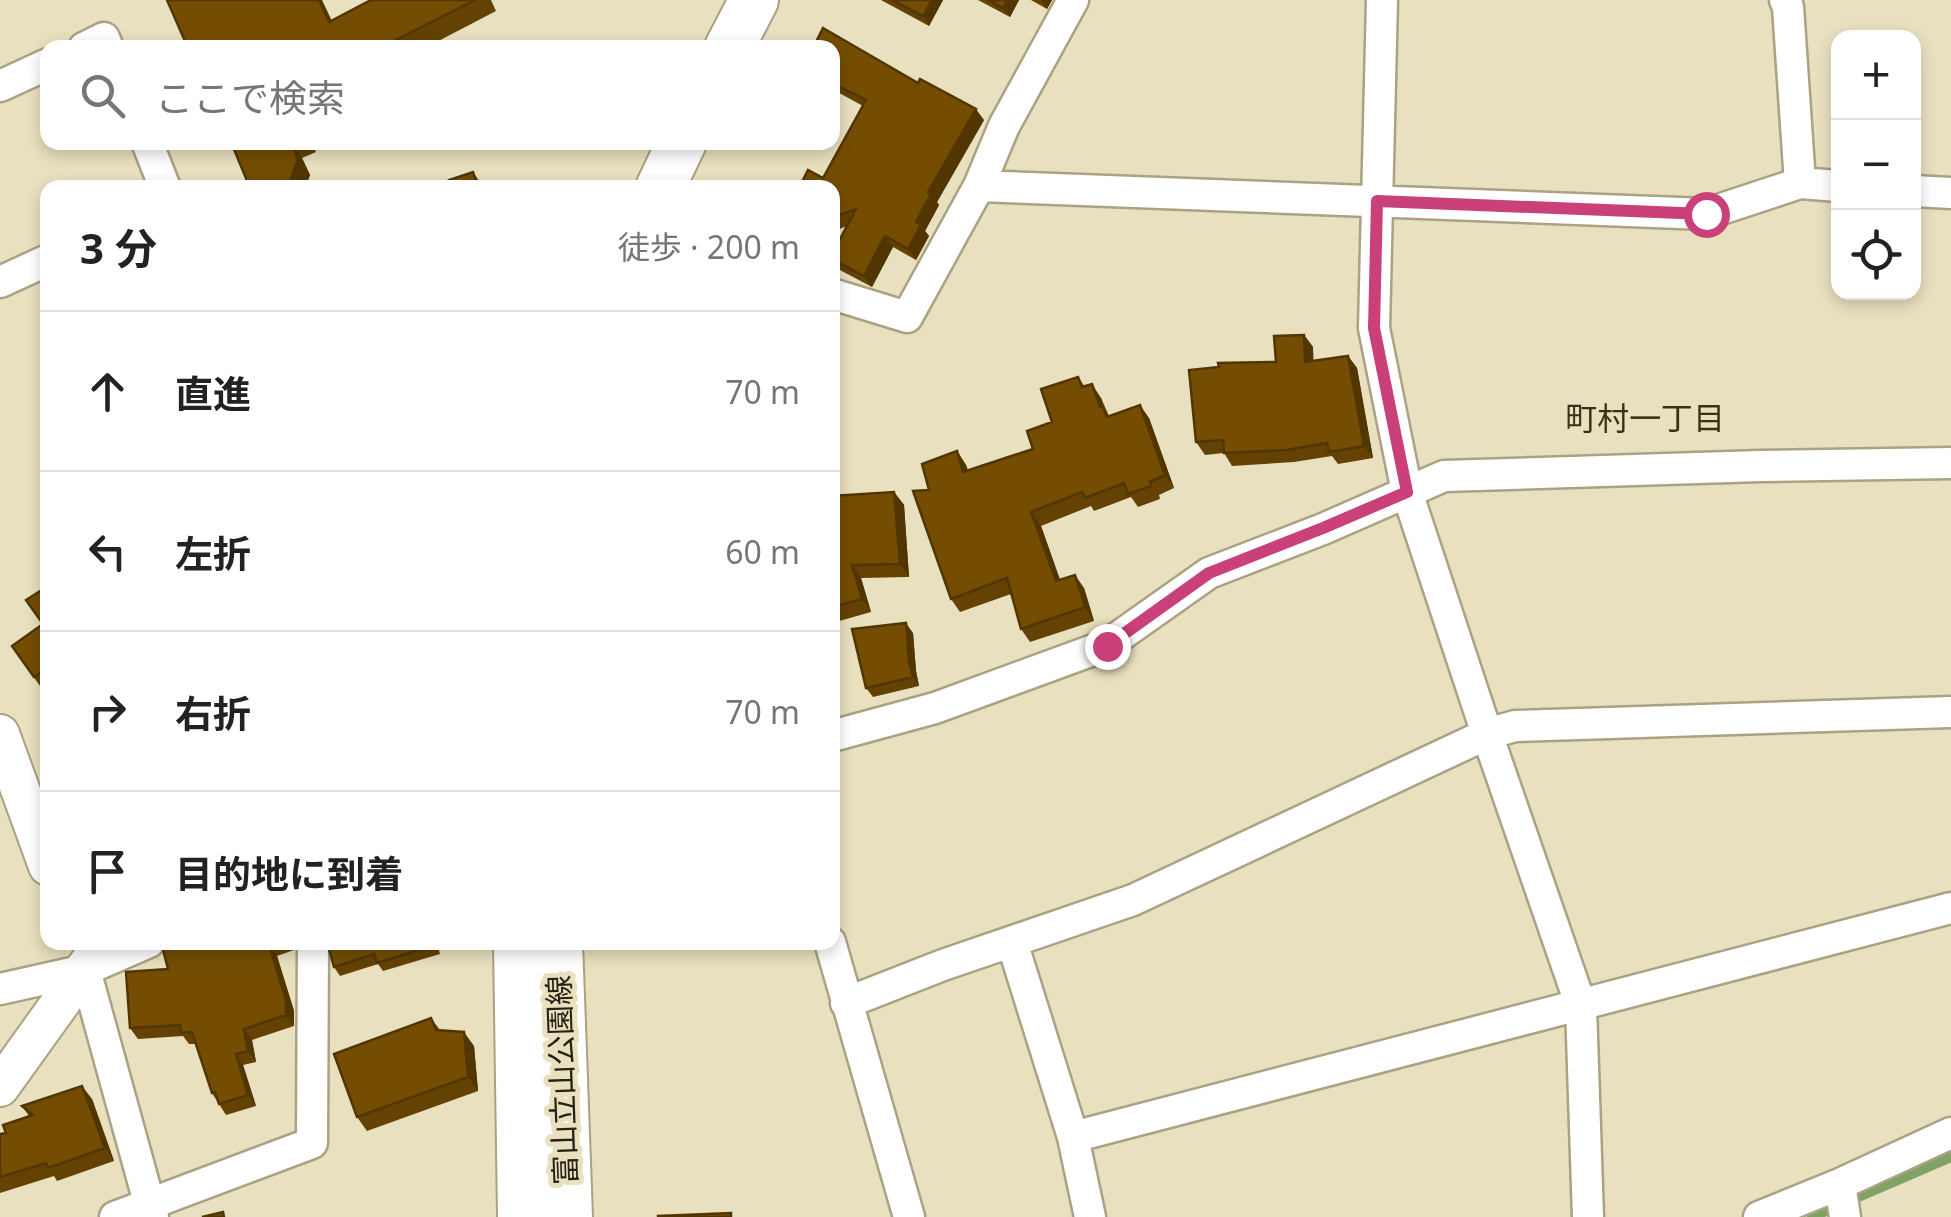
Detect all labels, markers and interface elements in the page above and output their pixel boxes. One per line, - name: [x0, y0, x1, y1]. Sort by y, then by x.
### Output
- map controls: [1831, 30, 1921, 300]
- button: +: [1831, 30, 1921, 120]
- search box: [40, 40, 840, 150]
- icon: search: [75, 68, 130, 123]
- text: ここで検索: [155, 71, 345, 123]
- button: −: [1831, 120, 1921, 210]
- route start: [1684, 192, 1730, 238]
- button: locate: [1831, 210, 1921, 300]
- text: 3 分: [80, 219, 157, 276]
- text: 徒歩 · 200 m: [618, 225, 800, 268]
- icon: ahead: [80, 364, 135, 419]
- text: 直進: [175, 367, 251, 419]
- text: 70 m: [725, 370, 800, 413]
- district label: 町村一丁目: [1565, 396, 1725, 439]
- icon: left: [80, 524, 135, 579]
- text: 左折: [175, 527, 251, 579]
- text: 60 m: [725, 530, 800, 573]
- route end: [1085, 624, 1131, 670]
- icon: right: [80, 684, 135, 739]
- text: 右折: [175, 687, 251, 739]
- text: 70 m: [725, 690, 800, 733]
- icon: arrive: [80, 844, 135, 899]
- text: 目的地に到着: [175, 847, 403, 899]
- street label: 富山立山公園線: [537, 974, 586, 1186]

